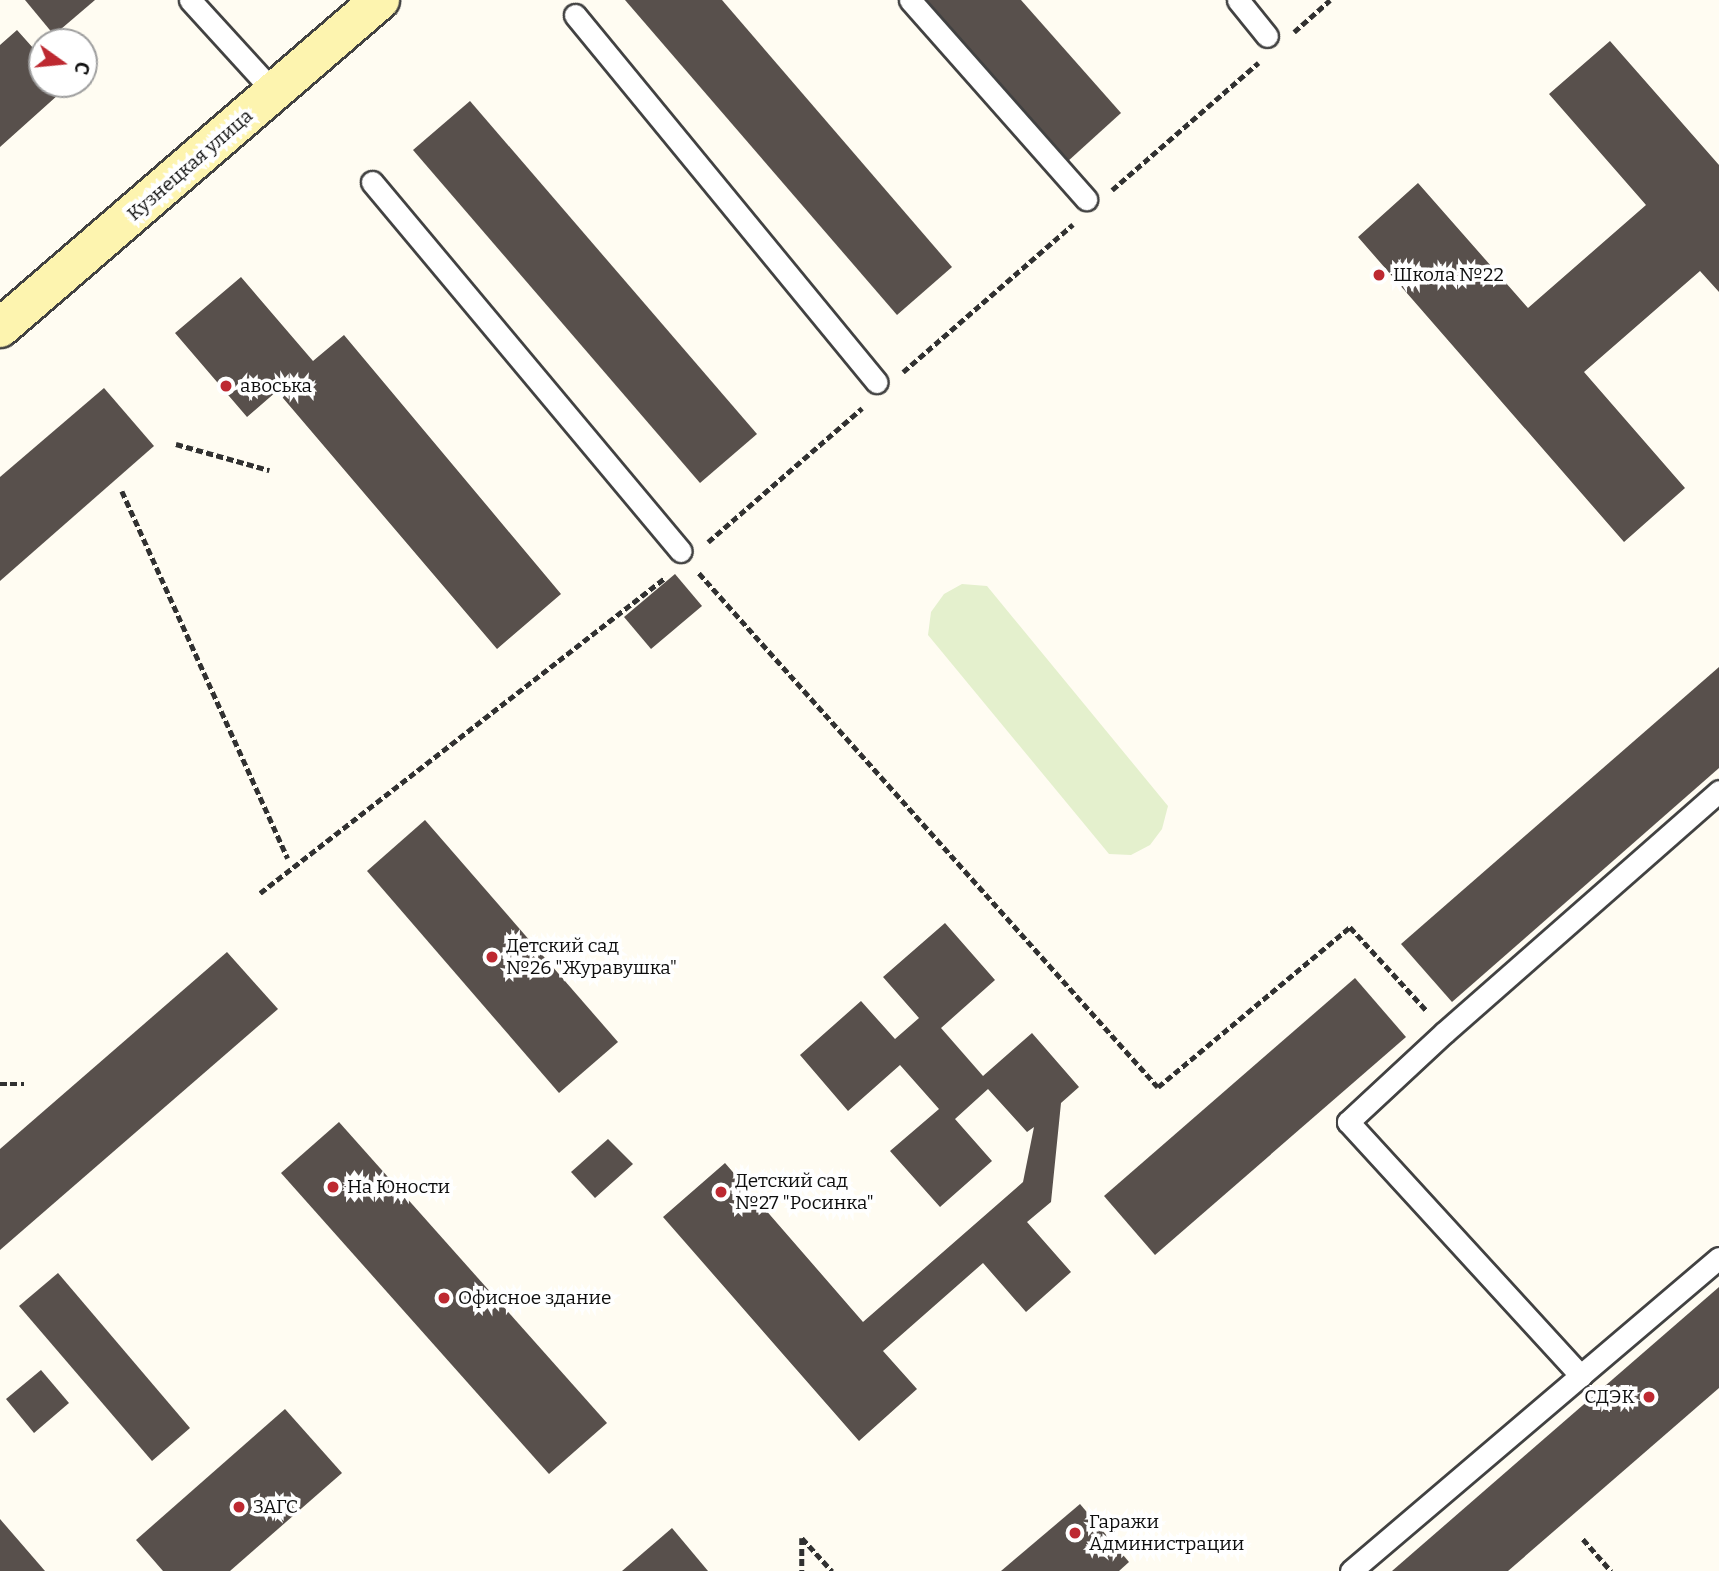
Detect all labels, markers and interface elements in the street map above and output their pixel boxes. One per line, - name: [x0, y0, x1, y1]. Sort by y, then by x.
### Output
- north arrow: [28, 28, 98, 98]
- text: С: [69, 59, 95, 77]
- street label: Кузнецкая улица: [123, 104, 257, 226]
- place label: Школа №22: [1393, 264, 1504, 286]
- marker: Школа №22: [1371, 267, 1387, 283]
- place label: авоська: [240, 375, 312, 397]
- marker: авоська: [218, 378, 234, 394]
- place label: Детский сад №26 "Журавушка": [506, 935, 677, 979]
- marker: Детский сад №26 "Журавушка": [484, 949, 500, 965]
- place label: Детский сад №27 "Росинка": [735, 1170, 874, 1214]
- place label: На Юности: [347, 1176, 450, 1198]
- marker: На Юности: [325, 1179, 341, 1195]
- marker: Детский сад №27 "Росинка": [713, 1184, 729, 1200]
- place label: Офисное здание: [458, 1287, 611, 1309]
- marker: Офисное здание: [436, 1290, 452, 1306]
- place label: СДЭК: [1584, 1386, 1635, 1408]
- marker: СДЭК: [1641, 1389, 1657, 1405]
- place label: ЗАГС: [253, 1496, 298, 1518]
- marker: ЗАГС: [231, 1499, 247, 1515]
- place label: Гаражи Администрации: [1089, 1511, 1244, 1555]
- marker: Гаражи Администрации: [1067, 1525, 1083, 1541]

